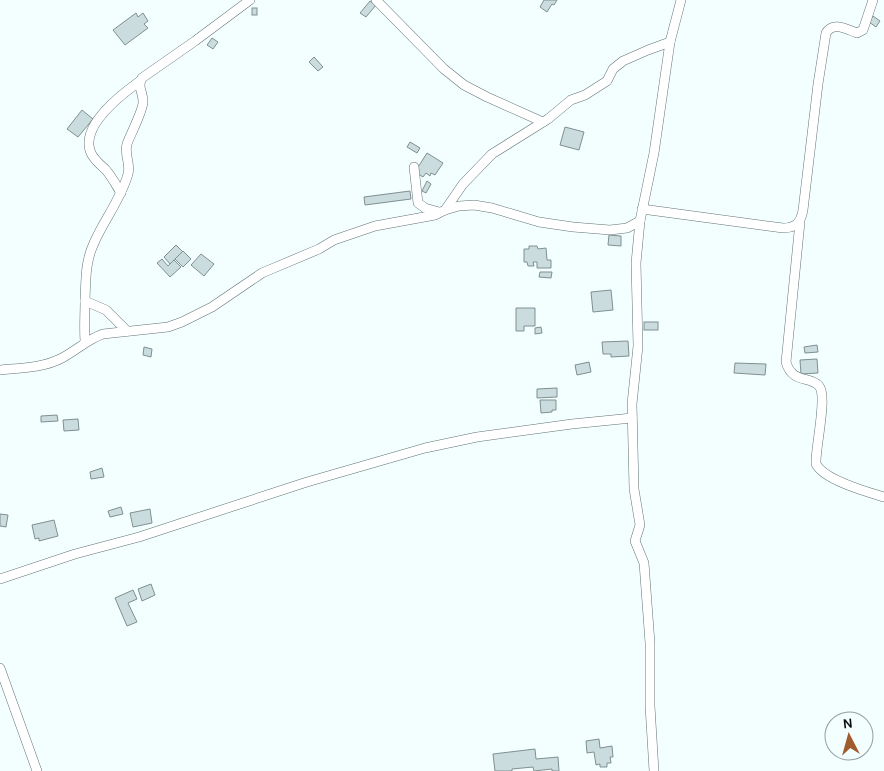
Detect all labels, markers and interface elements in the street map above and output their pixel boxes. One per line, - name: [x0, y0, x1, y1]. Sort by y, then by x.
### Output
- north arrow: [824, 711, 874, 761]
- text: N: [842, 715, 854, 733]

